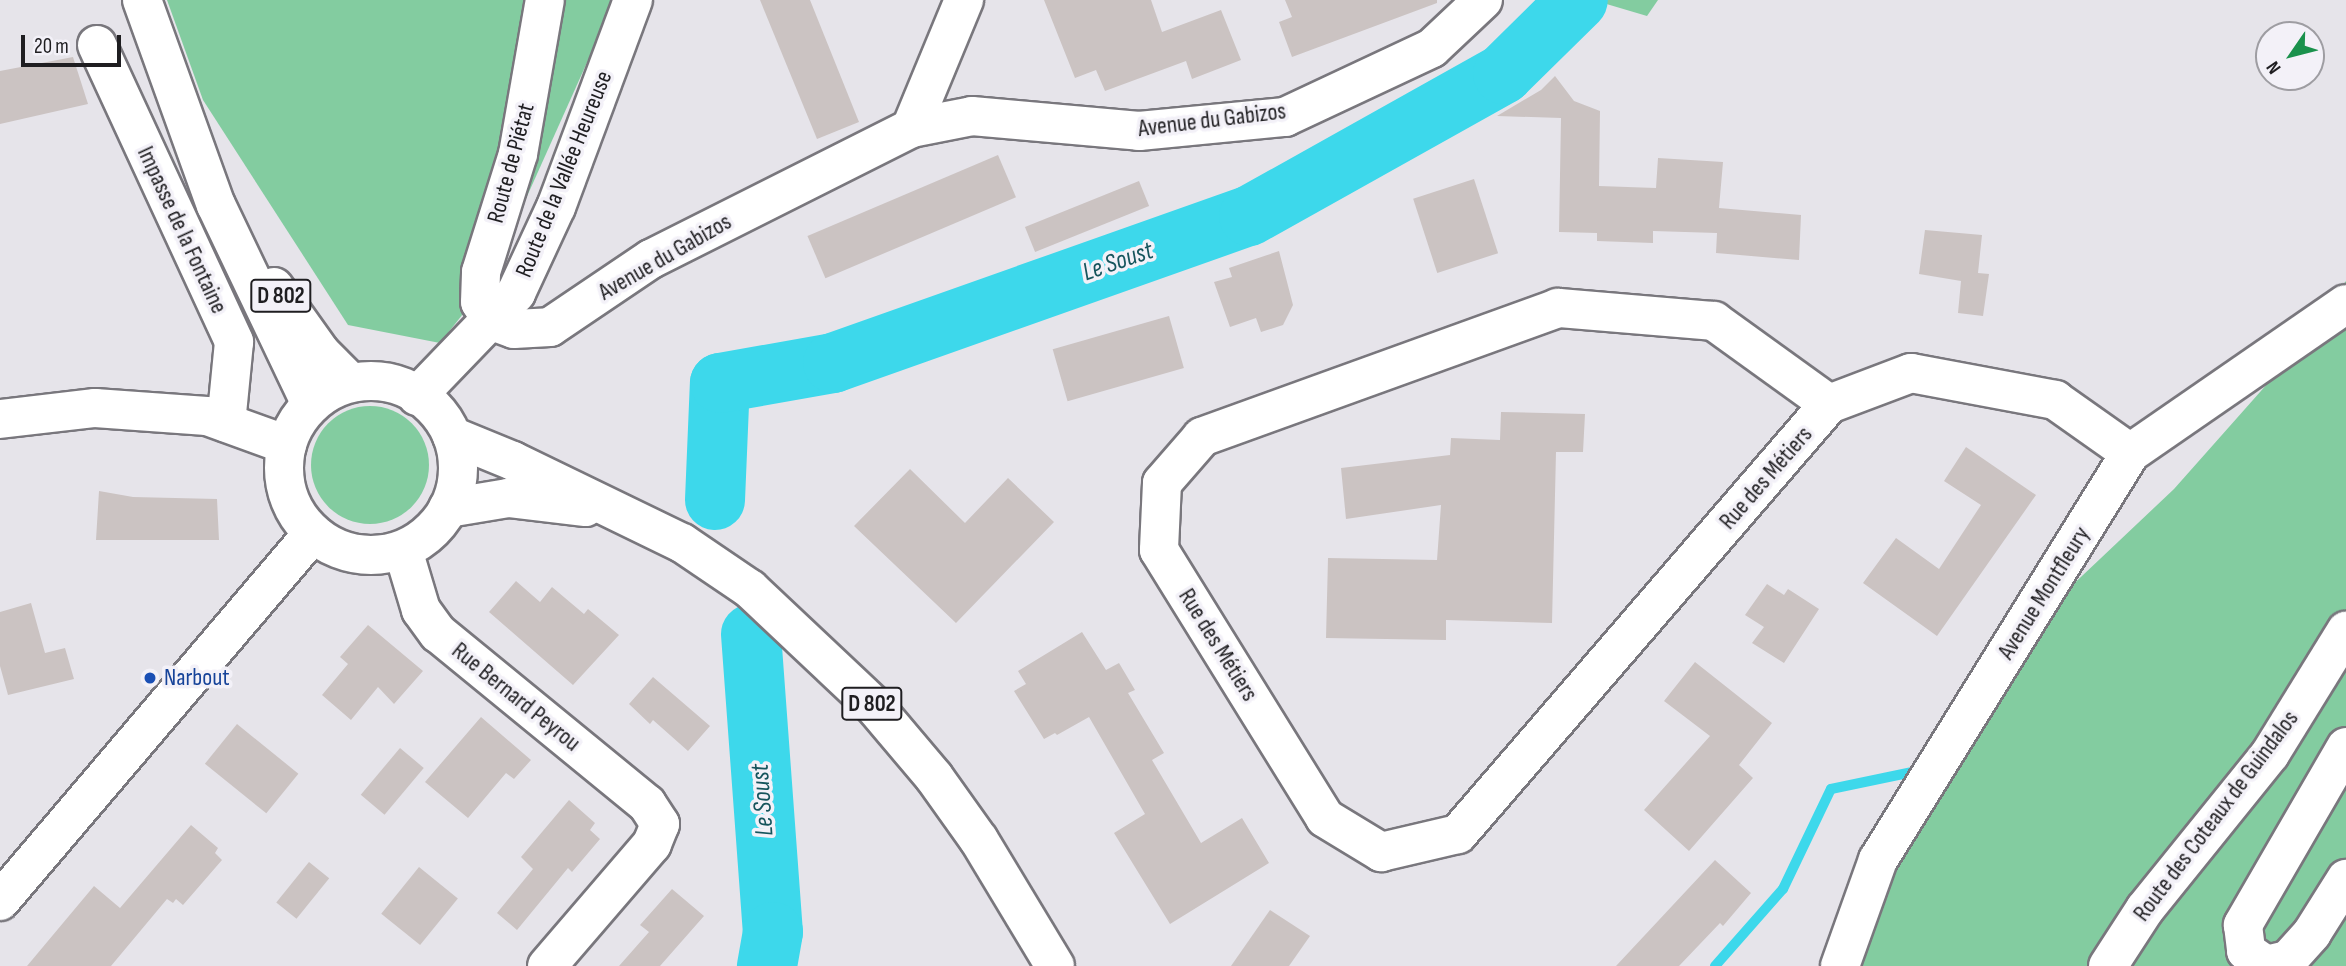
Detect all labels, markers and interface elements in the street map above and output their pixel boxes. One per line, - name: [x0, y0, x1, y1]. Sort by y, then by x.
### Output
- scale bar: [24, 21, 124, 65]
- north arrow: [2255, 21, 2325, 91]
- text: 20 m: [34, 34, 69, 59]
- text: N: [2262, 56, 2286, 78]
- street label: Route de la Vallée Heureuse: [509, 67, 619, 281]
- street label: Avenue du Gabizos: [1136, 97, 1288, 143]
- street label: Route de Piétat: [481, 100, 541, 226]
- street label: Impasse de la Fontaine: [131, 142, 233, 318]
- street label: Avenue du Gabizos: [593, 207, 737, 307]
- water label: Le Soust: [1079, 235, 1157, 289]
- road number: D 802: [250, 276, 312, 316]
- street label: Rue des Métiers: [1713, 421, 1819, 535]
- street label: Avenue Montfleury: [1992, 521, 2096, 665]
- street label: Rue des Métiers: [1172, 583, 1264, 707]
- street label: Rue Bernard Peyrou: [446, 636, 586, 758]
- place label: Narbout: [164, 664, 230, 692]
- marker: Narbout: [142, 670, 158, 686]
- road number: D 802: [840, 684, 903, 724]
- street label: Route des Coteaux de Guindalos: [2127, 705, 2305, 927]
- water label: Le Soust: [745, 763, 781, 837]

